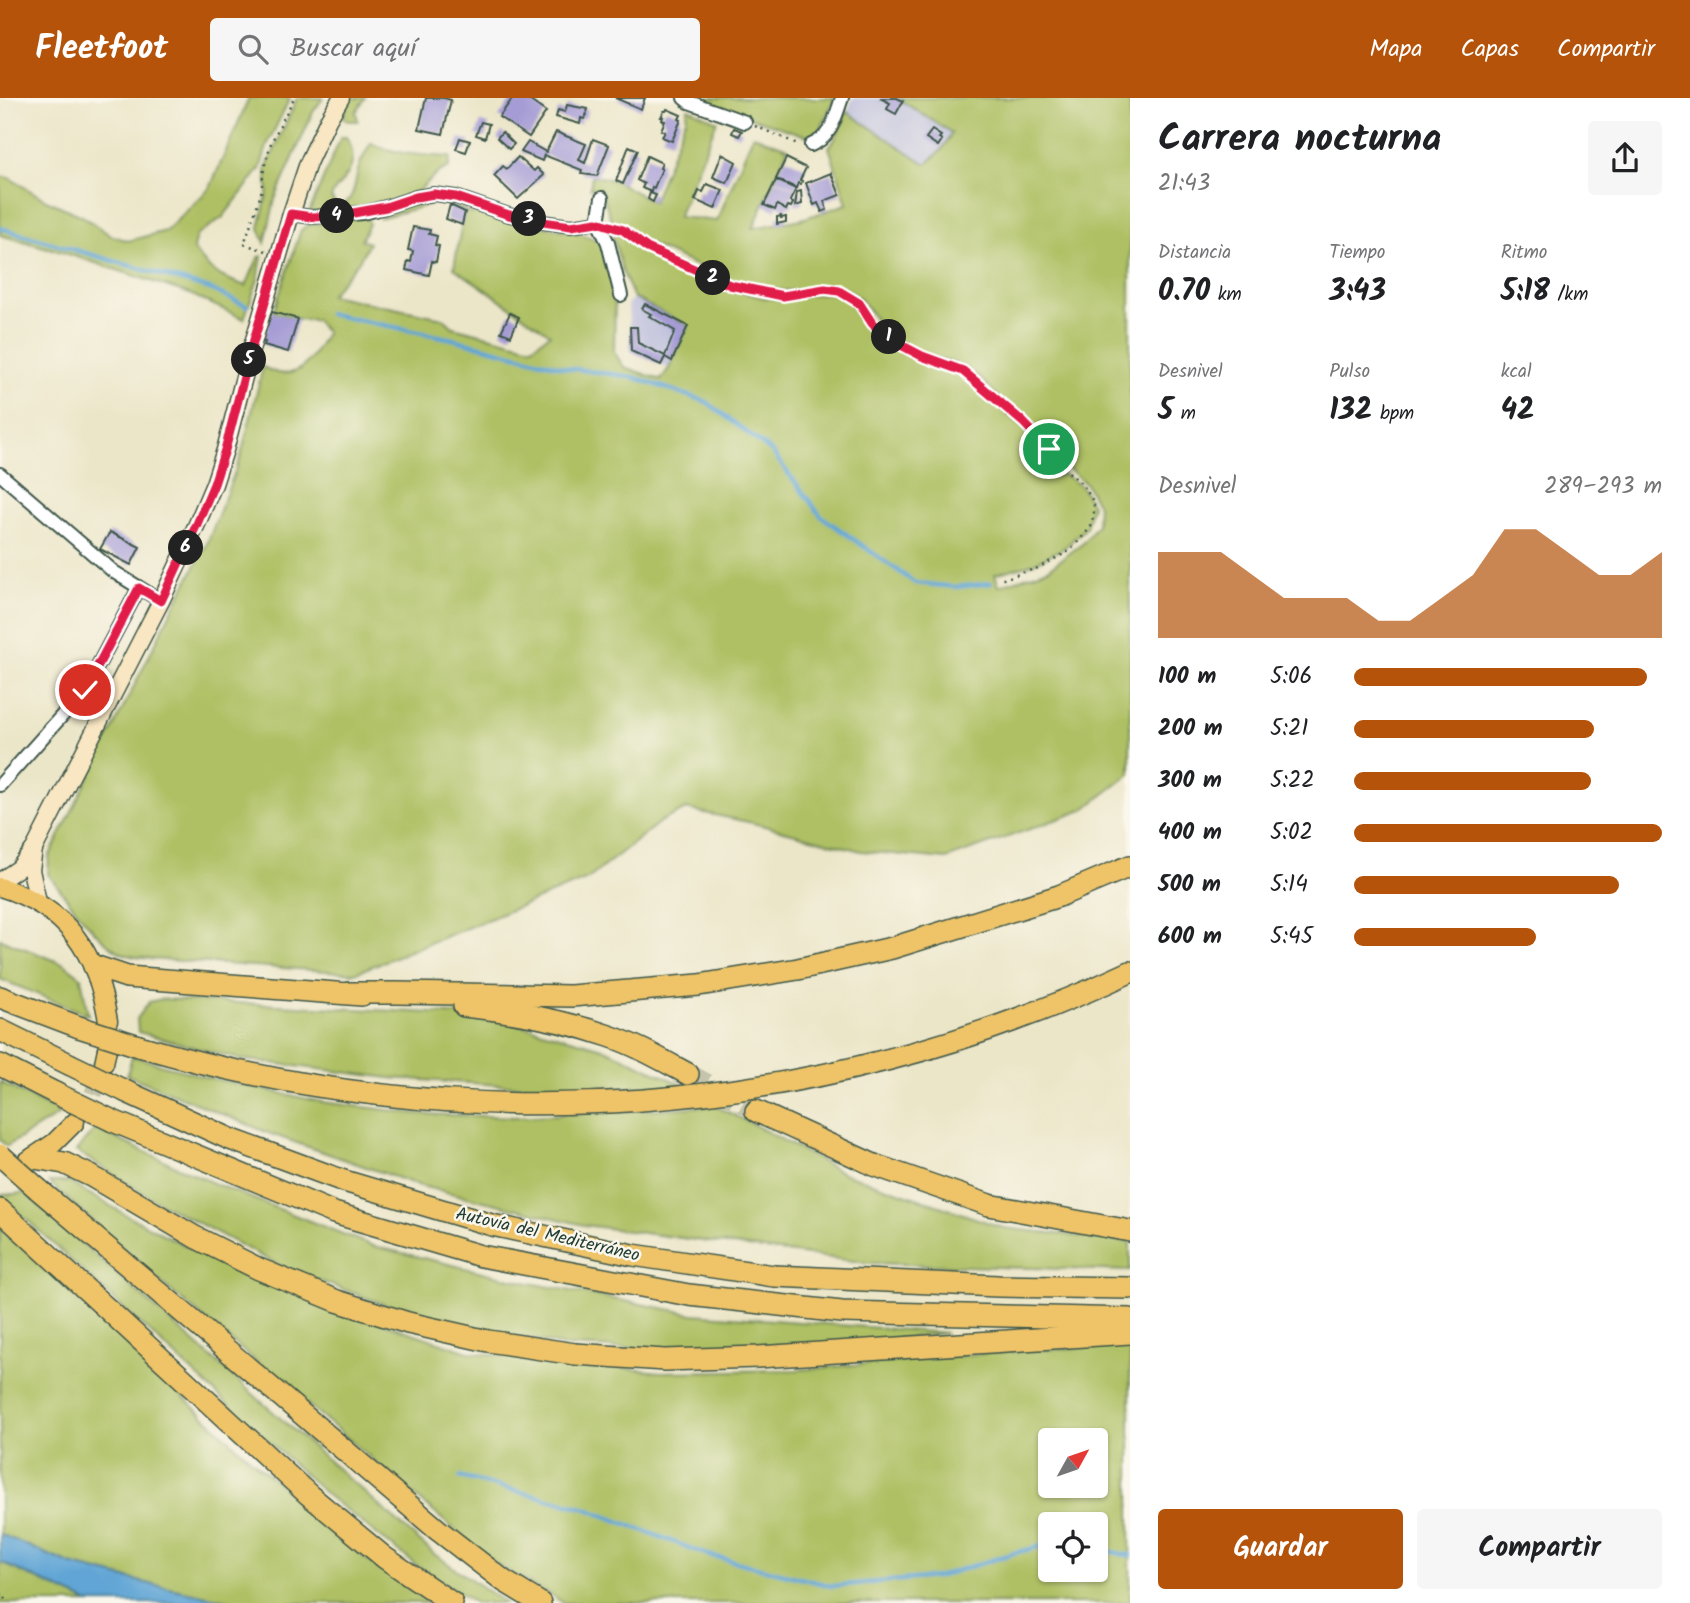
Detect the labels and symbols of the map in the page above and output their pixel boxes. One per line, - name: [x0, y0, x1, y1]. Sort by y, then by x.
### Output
- pin: 4: [320, 198, 354, 234]
- pin: 3: [512, 202, 546, 236]
- pin: 2: [696, 260, 730, 296]
- pin: 1: [872, 320, 906, 354]
- pin: 5: [232, 342, 266, 378]
- pin: [1019, 419, 1079, 479]
- pin: 6: [168, 531, 204, 566]
- pin: [55, 660, 115, 720]
- street label: Autovía del Mediterráneo: [453, 1200, 642, 1271]
- north arrow: [1038, 1428, 1108, 1498]

